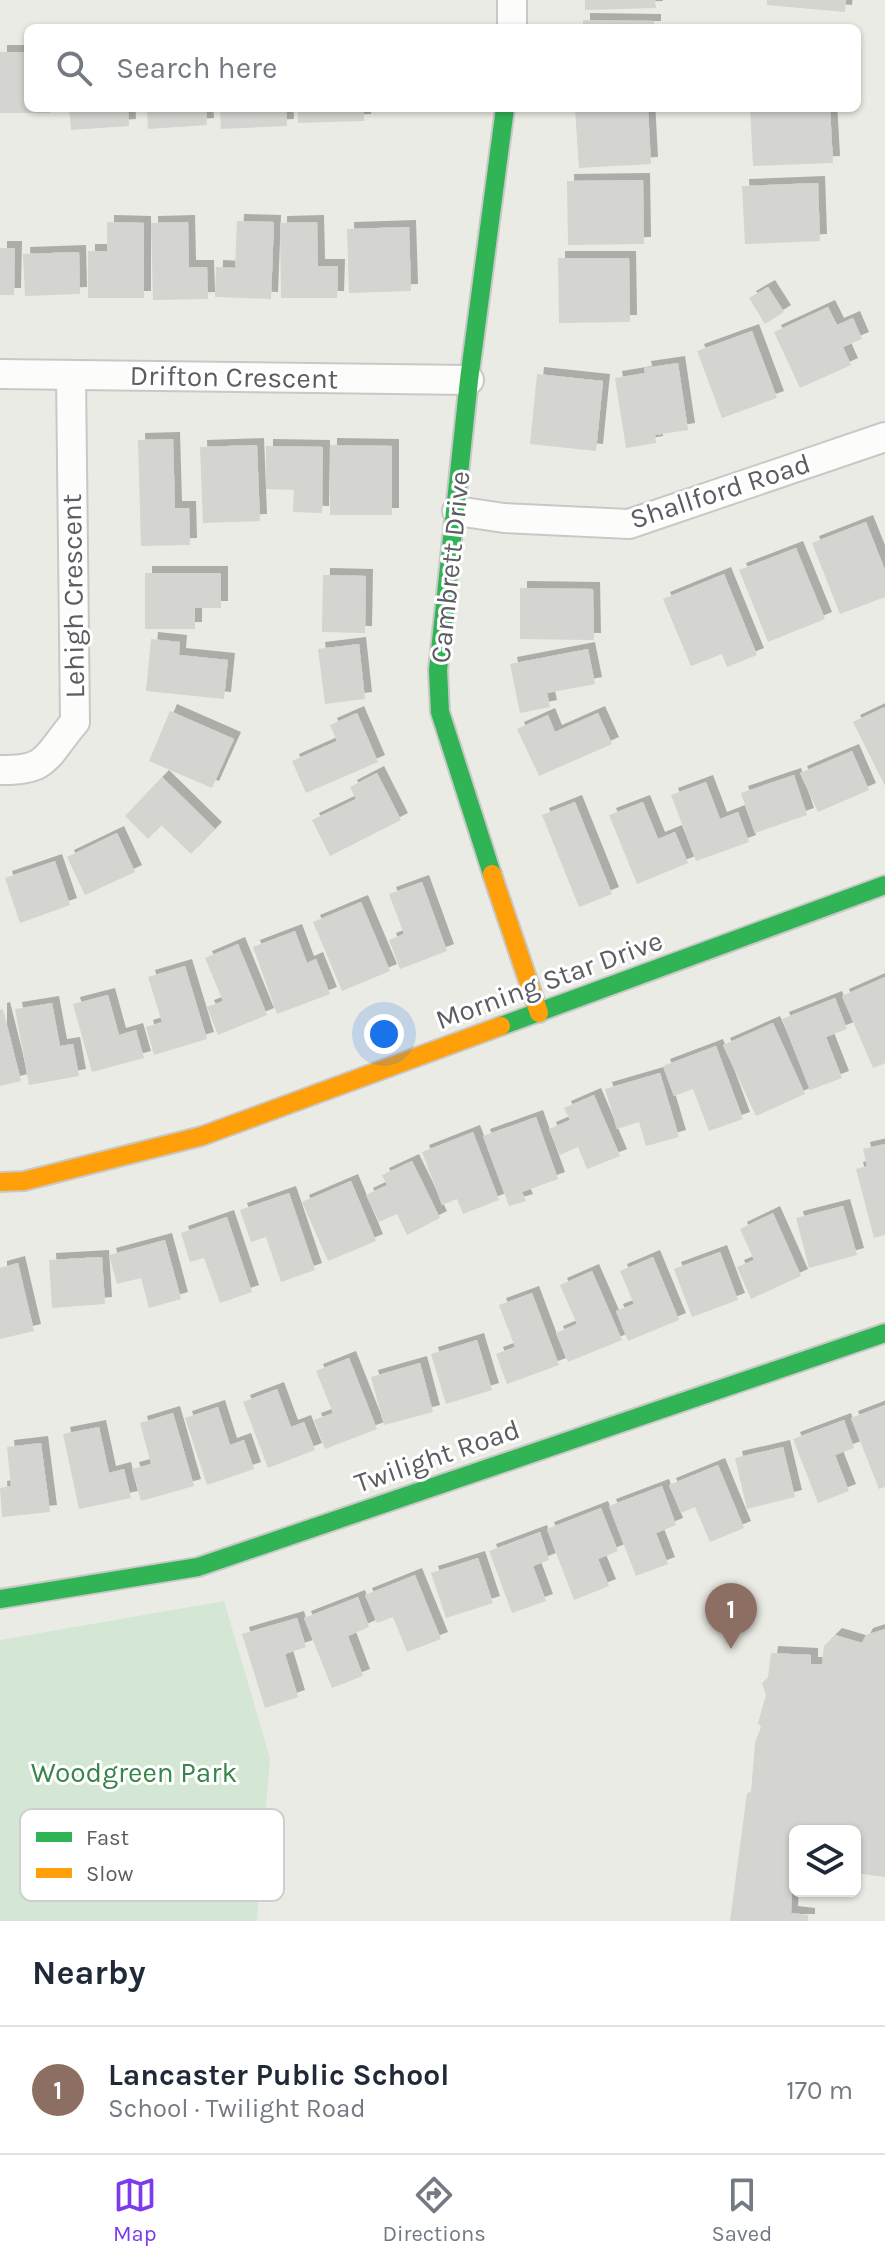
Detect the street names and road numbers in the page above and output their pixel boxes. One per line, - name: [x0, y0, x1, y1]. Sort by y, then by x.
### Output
- street label: Drifton Crescent: [129, 359, 339, 395]
- street label: Shallford Road: [626, 446, 814, 536]
- street label: Cambrett Drive: [424, 469, 476, 665]
- street label: Lehigh Crescent: [55, 493, 91, 699]
- street label: Morning Star Drive: [431, 924, 667, 1036]
- street label: Twilight Road: [350, 1412, 524, 1500]

